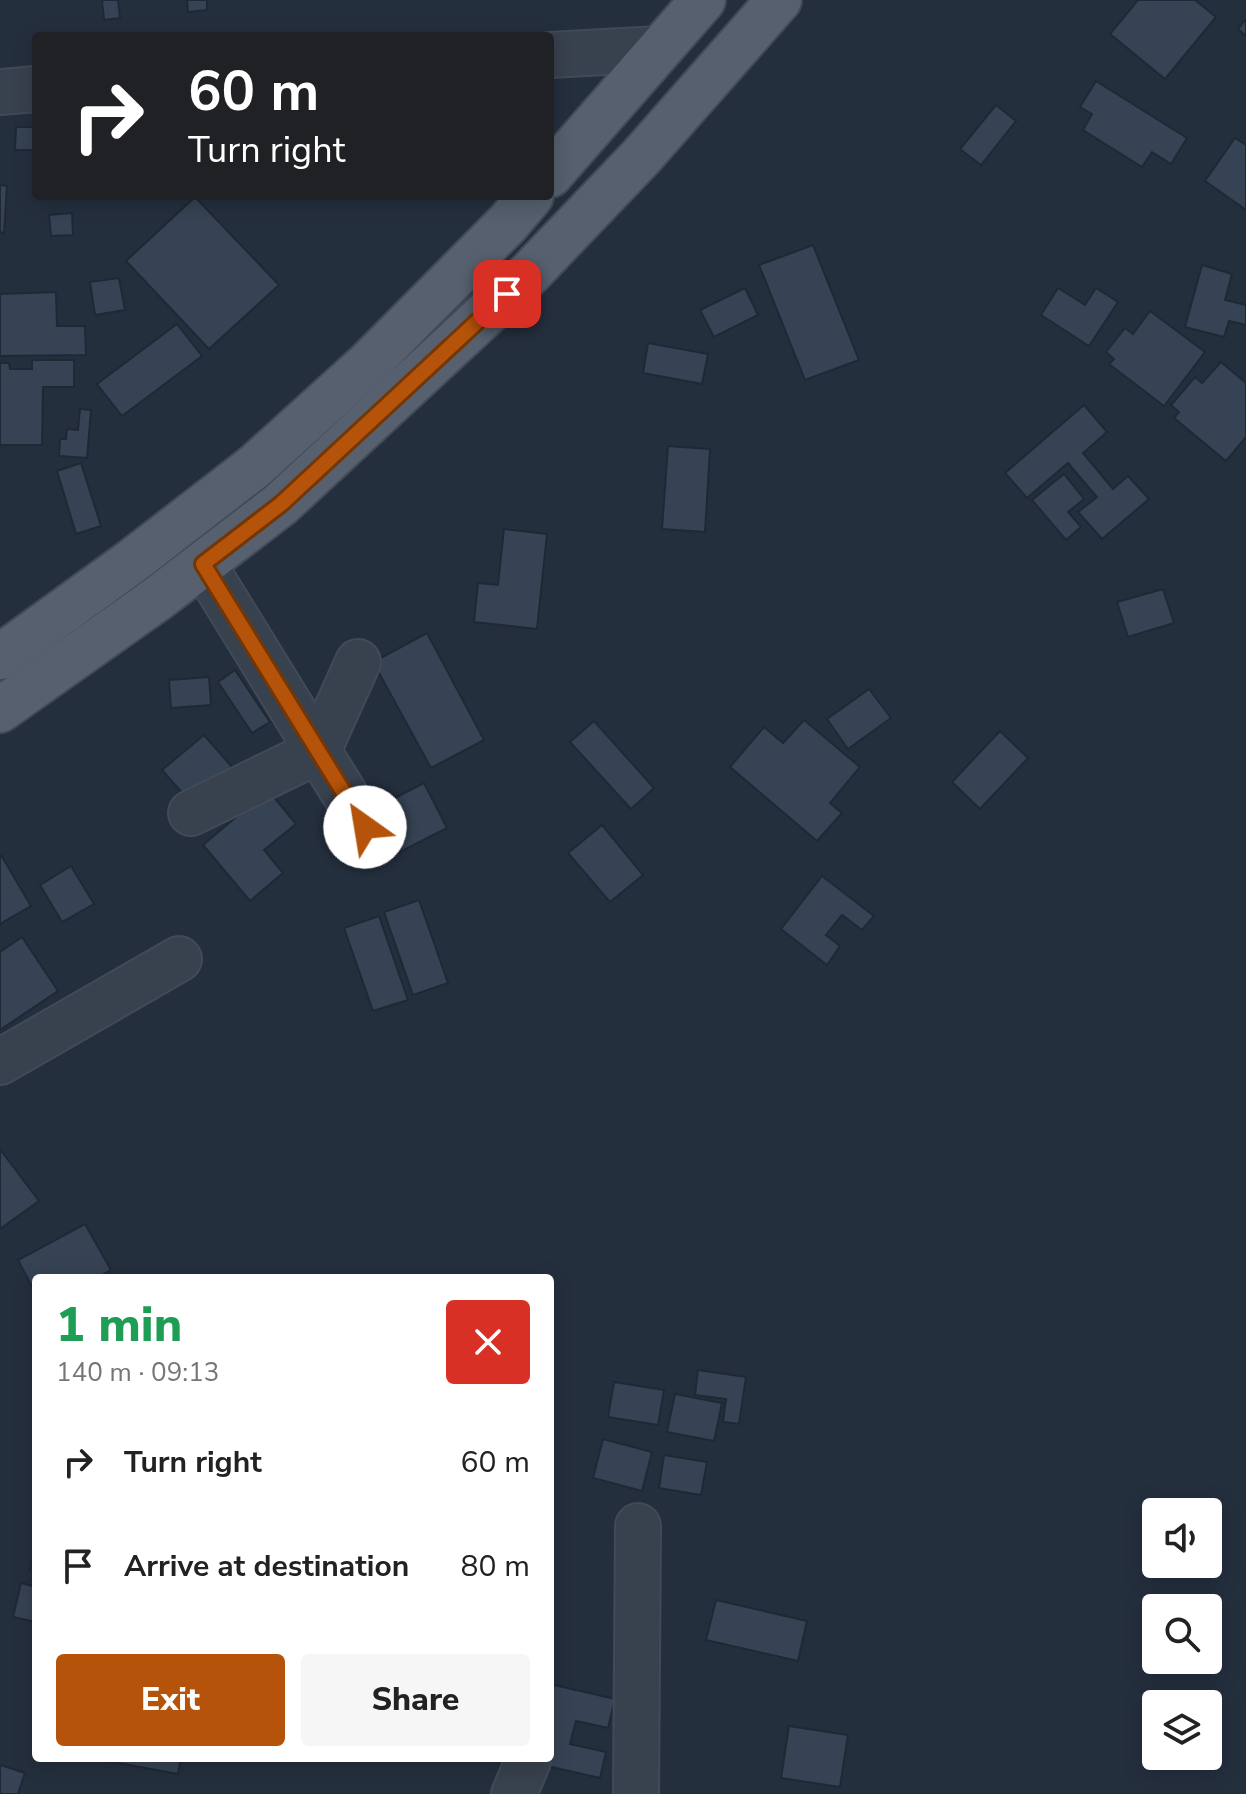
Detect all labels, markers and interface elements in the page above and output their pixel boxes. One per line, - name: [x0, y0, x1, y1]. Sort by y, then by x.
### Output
- text: 60 m: [188, 53, 319, 130]
- icon: right: [56, 64, 160, 168]
- text: Turn right: [188, 126, 345, 175]
- pin: [473, 260, 541, 328]
- icon: arrive: [485, 272, 529, 316]
- position arrow: [323, 785, 407, 869]
- text: 1 min: [56, 1292, 182, 1358]
- button: close: [446, 1300, 530, 1384]
- text: 140 m · 09:13: [56, 1355, 219, 1390]
- icon: right: [56, 1440, 100, 1484]
- text: Turn right: [124, 1442, 262, 1483]
- text: 60 m: [461, 1442, 530, 1483]
- map controls: [1142, 1498, 1222, 1770]
- button: sound: [1142, 1498, 1222, 1578]
- icon: arrive: [56, 1544, 100, 1588]
- text: Arrive at destination: [124, 1546, 409, 1587]
- text: 80 m: [461, 1546, 530, 1587]
- button: search: [1142, 1594, 1222, 1674]
- button: Exit: [56, 1654, 285, 1746]
- button: Share: [301, 1654, 530, 1746]
- button: layers: [1142, 1690, 1222, 1770]

